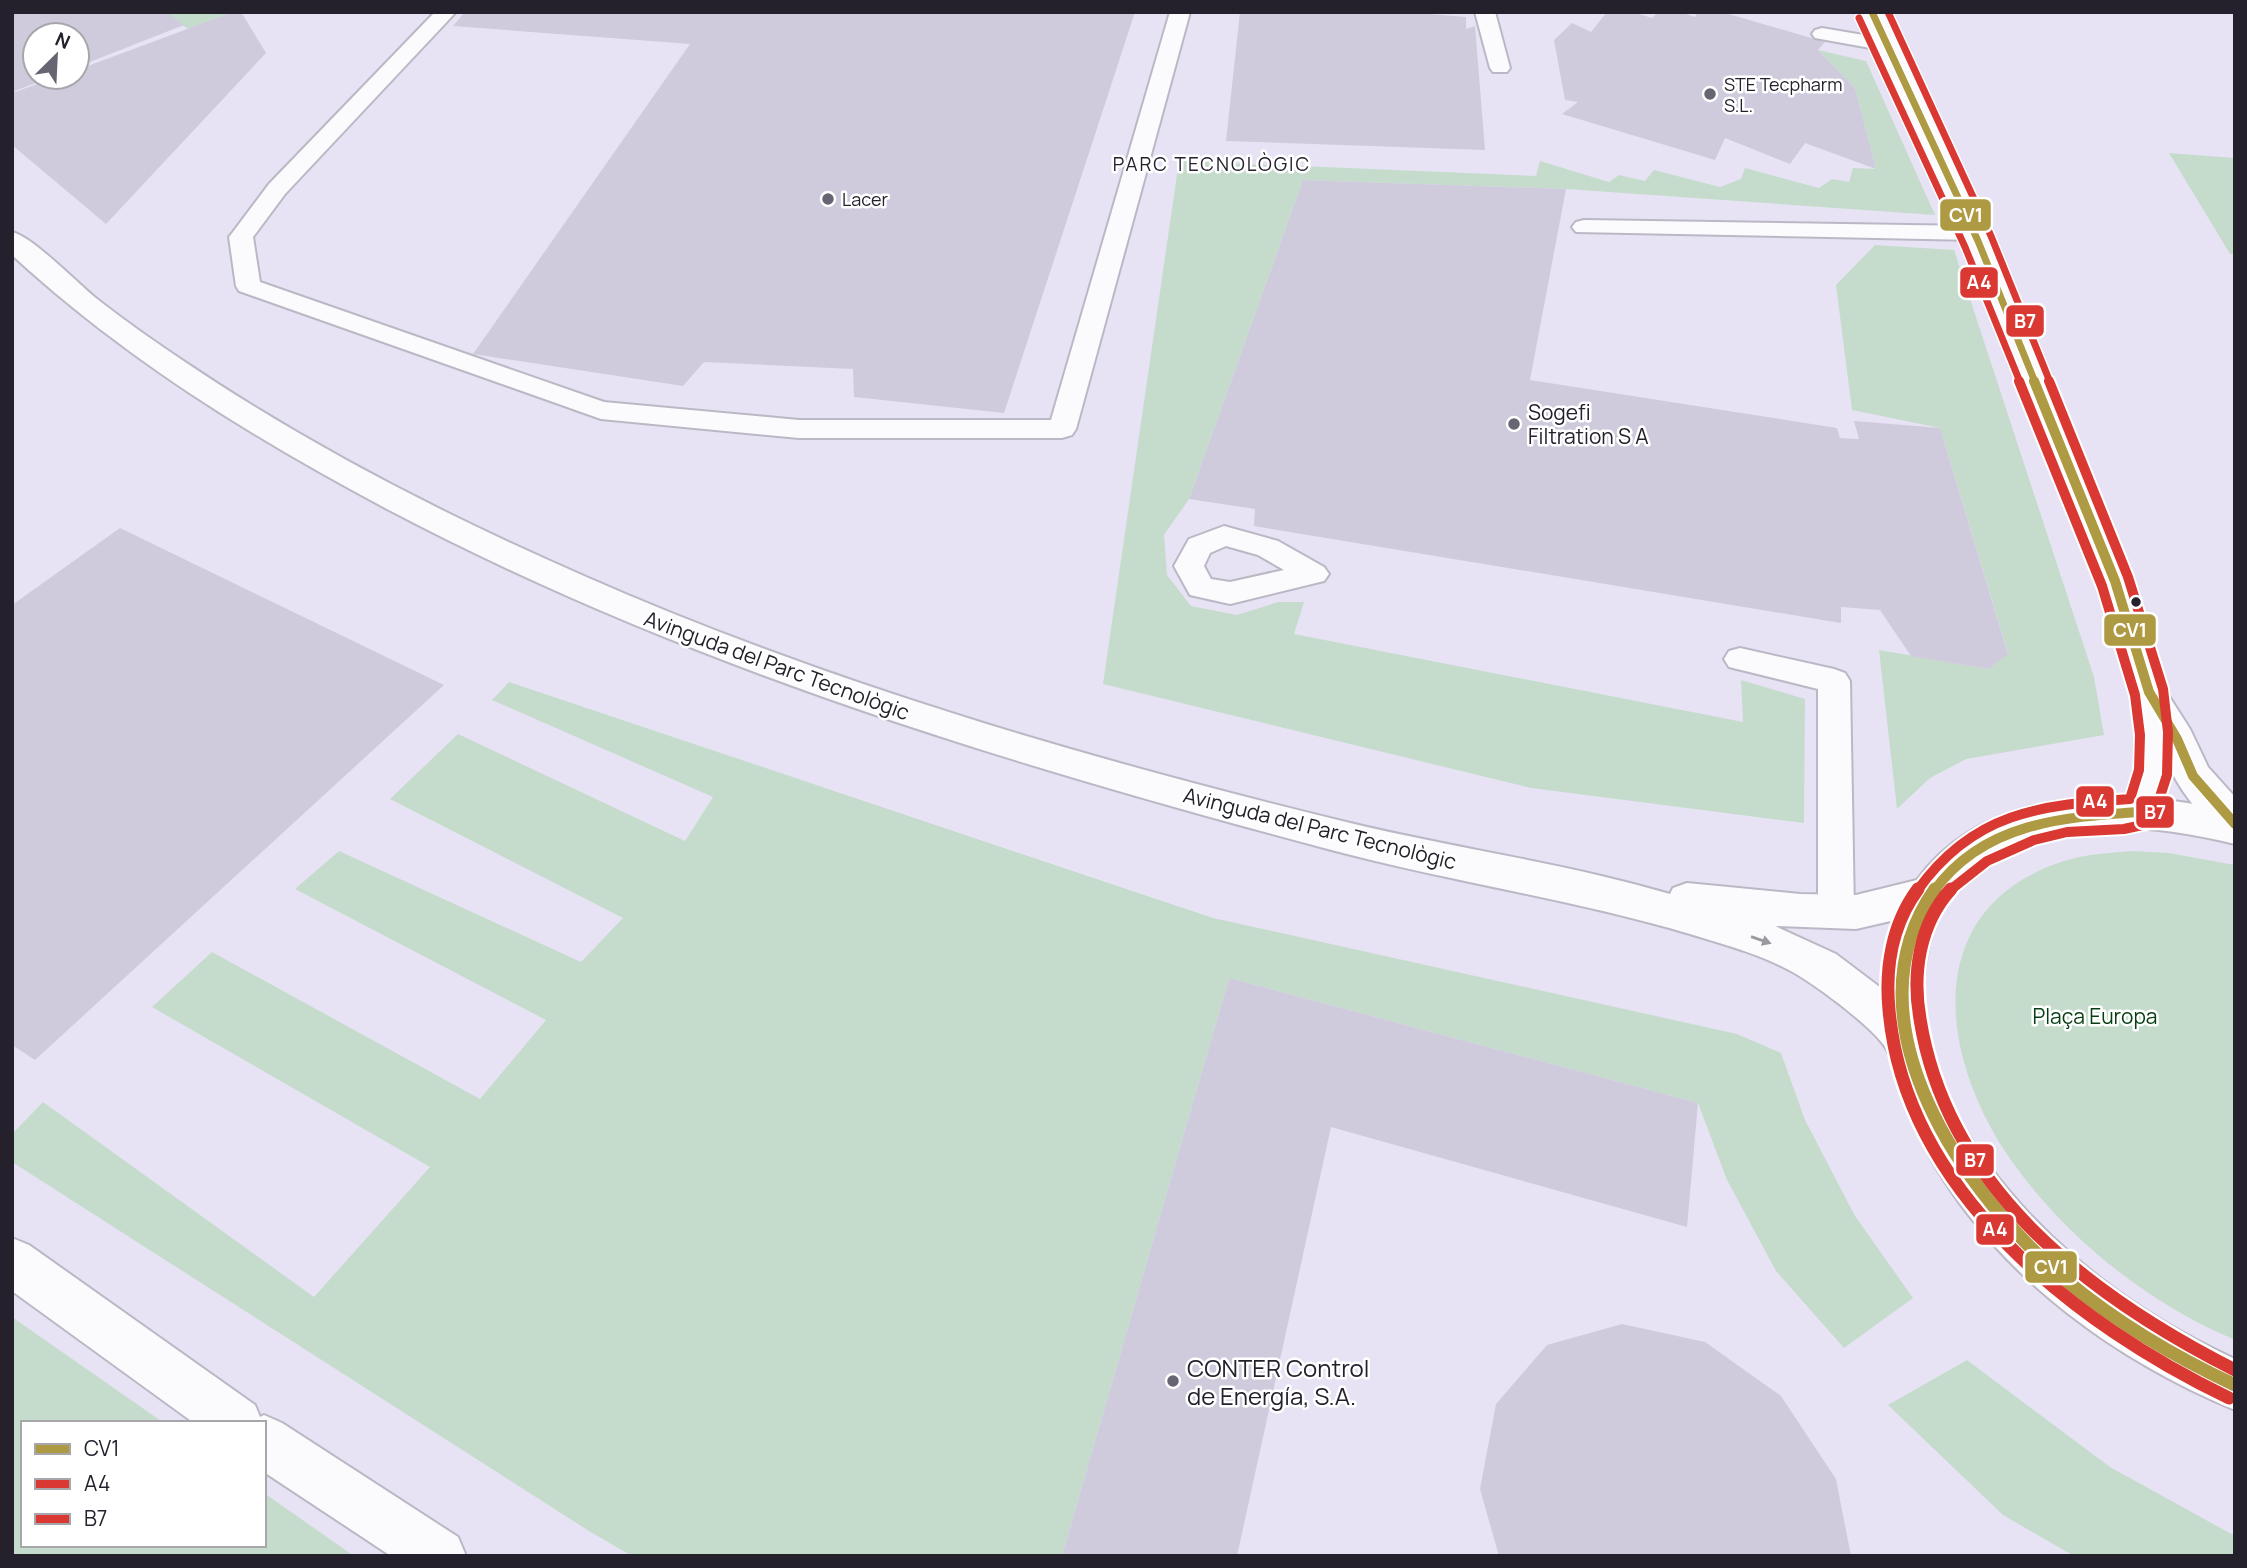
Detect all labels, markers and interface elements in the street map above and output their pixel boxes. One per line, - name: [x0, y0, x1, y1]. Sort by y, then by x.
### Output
- north arrow: [21, 21, 91, 91]
- text: N: [51, 26, 74, 55]
- place label: STE Tecpharm S.L.: [1724, 72, 1843, 117]
- marker: STE Tecpharm S.L.: [1702, 86, 1718, 102]
- district label: PARC TECNOLÒGIC: [1113, 151, 1311, 177]
- place label: Lacer: [842, 187, 888, 211]
- marker: Lacer: [820, 191, 836, 207]
- line badge: CV1: [1939, 198, 1992, 232]
- text: CV1: [1949, 202, 1983, 228]
- line badge: A4: [1959, 266, 1999, 299]
- text: A4: [1967, 269, 1991, 295]
- line badge: B7: [2005, 304, 2045, 338]
- text: B7: [2014, 308, 2036, 334]
- place label: Sogefi Filtration S A: [1528, 398, 1648, 450]
- marker: Sogefi Filtration S A: [1506, 416, 1522, 432]
- unlabelled marker: [2129, 595, 2143, 609]
- street label: Avinguda del Parc Tecnològic: [640, 604, 914, 726]
- line badge: CV1: [2103, 613, 2157, 647]
- text: CV1: [2113, 617, 2147, 643]
- street label: Avinguda del Parc Tecnològic: [1181, 780, 1459, 876]
- line badge: A4: [2075, 785, 2115, 818]
- text: A4: [2083, 788, 2107, 814]
- line badge: B7: [2135, 795, 2175, 829]
- text: B7: [2144, 799, 2166, 825]
- one-way arrow: [1750, 935, 1771, 946]
- park label: Plaça Europa: [2033, 1002, 2158, 1030]
- line badge: B7: [1955, 1143, 1995, 1177]
- text: B7: [1964, 1147, 1986, 1173]
- line badge: A4: [1975, 1213, 2015, 1246]
- text: A4: [1983, 1216, 2007, 1242]
- line badge: CV1: [2024, 1250, 2078, 1284]
- text: CV1: [2034, 1254, 2068, 1280]
- place label: CONTER Control de Energía, S.A.: [1187, 1351, 1369, 1412]
- marker: CONTER Control de Energía, S.A.: [1165, 1373, 1181, 1389]
- legend: [21, 1421, 266, 1547]
- text: CV1: [84, 1434, 119, 1462]
- text: A4: [84, 1469, 110, 1497]
- text: B7: [84, 1504, 107, 1532]

